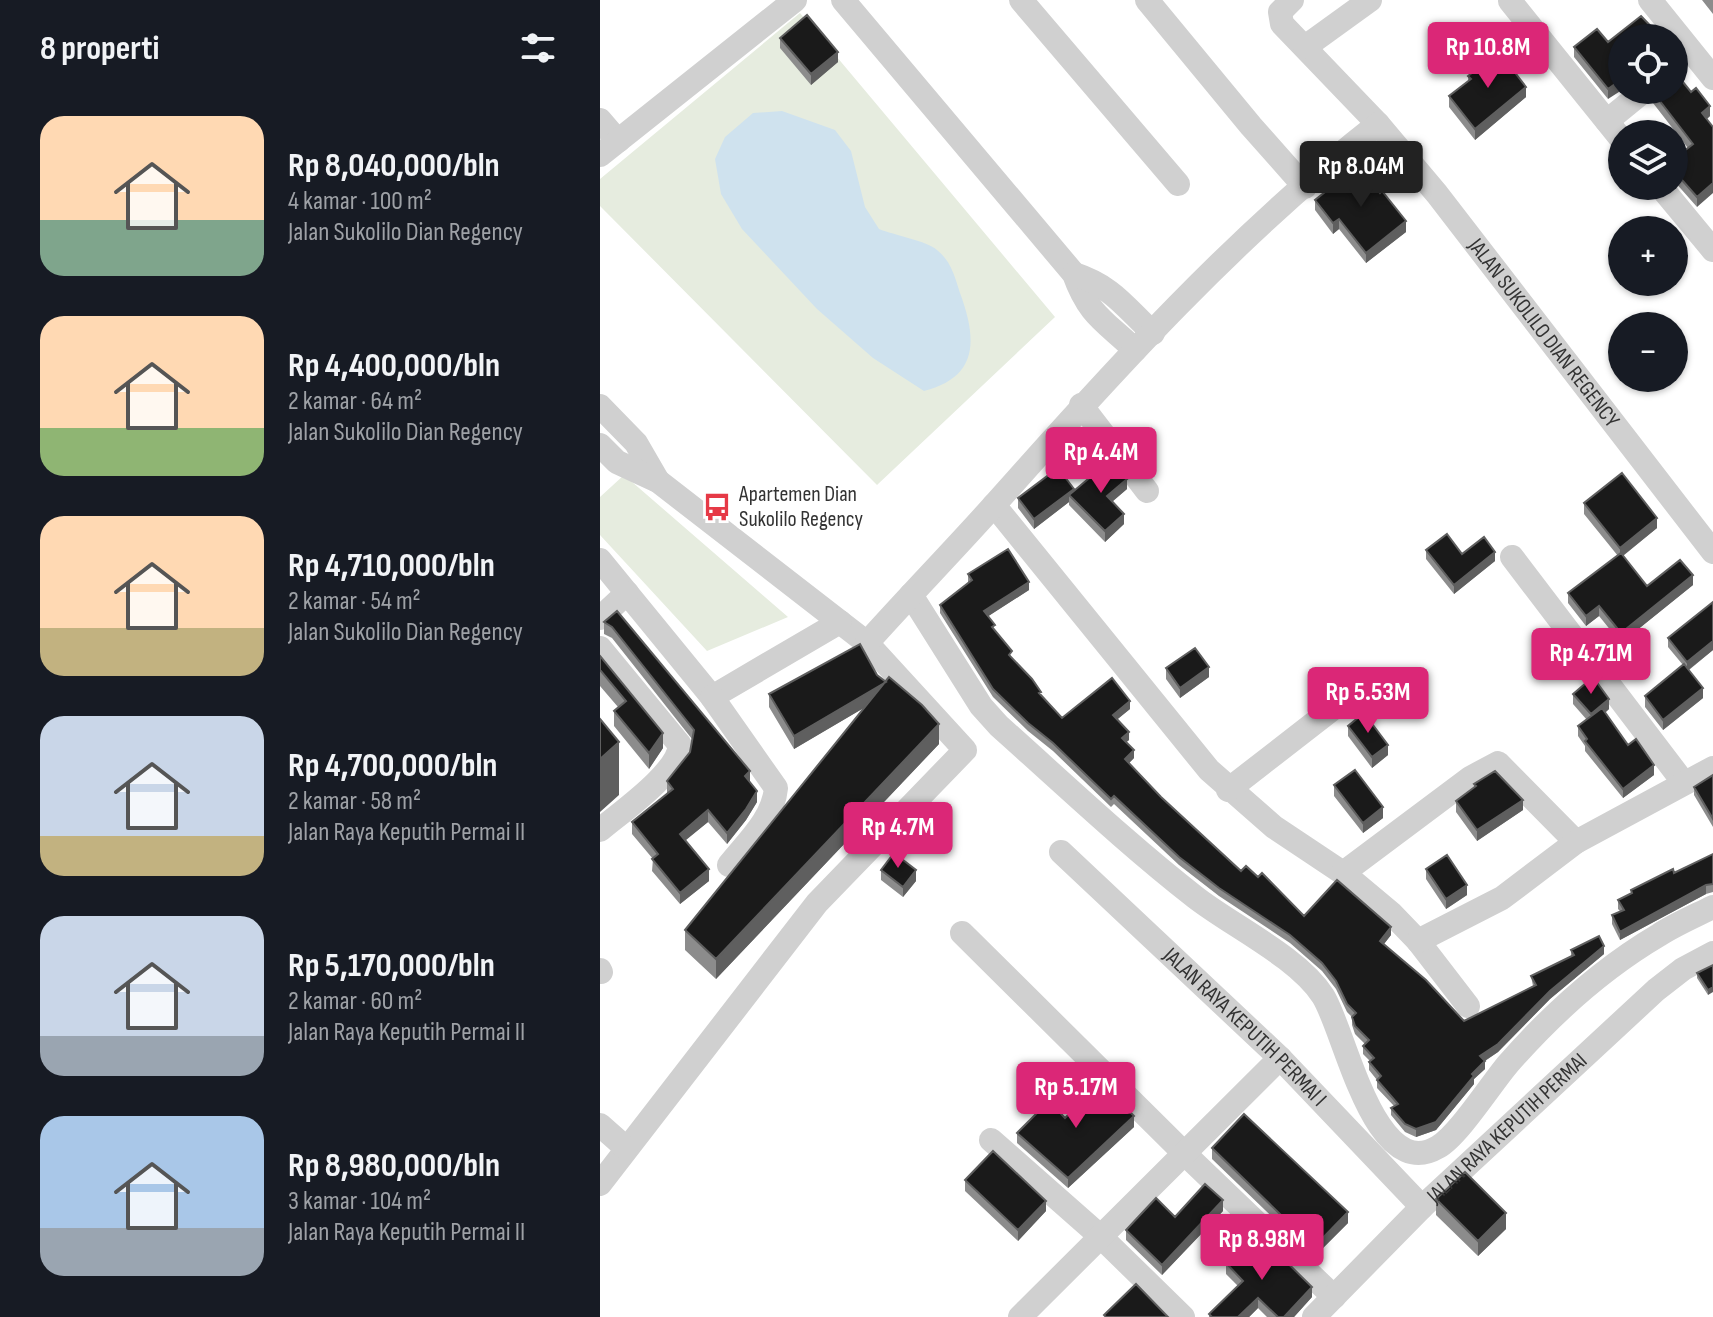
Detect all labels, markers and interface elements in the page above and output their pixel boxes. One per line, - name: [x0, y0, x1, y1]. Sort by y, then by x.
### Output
- pin: Rp 10.8M: [1405, 22, 1571, 90]
- map controls: [1608, 24, 1688, 392]
- button: locate: [1608, 24, 1688, 104]
- icon: filters: [516, 26, 560, 70]
- text: 8 properti: [40, 28, 159, 69]
- text: Rp 10.8M: [1446, 32, 1530, 63]
- button: layers: [1608, 120, 1688, 200]
- pin: Rp 8.04M: [1278, 141, 1444, 209]
- text: Rp 8,040,000/bln: [288, 145, 500, 186]
- icon: home: [104, 148, 200, 244]
- text: Rp 8.04M: [1318, 151, 1404, 182]
- text: 4 kamar · 100 m²: [288, 186, 432, 217]
- button: +: [1608, 216, 1688, 296]
- text: Jalan Sukolilo Dian Regency: [288, 217, 523, 248]
- street label: JALAN SUKOLILO DIAN REGENCY: [1462, 232, 1625, 433]
- button: −: [1608, 312, 1688, 392]
- text: Rp 4,400,000/bln: [288, 345, 500, 386]
- icon: home: [104, 348, 200, 444]
- text: 2 kamar · 64 m²: [288, 386, 422, 417]
- text: Jalan Sukolilo Dian Regency: [288, 417, 523, 448]
- pin: Rp 4.4M: [1027, 427, 1175, 495]
- text: Rp 4.4M: [1064, 437, 1138, 468]
- place label: Apartemen Dian Sukolilo Regency: [738, 481, 864, 533]
- bus stop icon: Apartemen Dian Sukolilo Regency: [702, 492, 732, 522]
- text: Rp 4,710,000/bln: [288, 545, 495, 586]
- icon: home: [104, 548, 200, 644]
- text: 2 kamar · 54 m²: [288, 586, 421, 617]
- text: Jalan Sukolilo Dian Regency: [288, 617, 523, 648]
- pin: Rp 4.71M: [1508, 628, 1674, 696]
- text: Rp 4.71M: [1549, 638, 1633, 669]
- pin: Rp 5.53M: [1285, 667, 1451, 735]
- text: Rp 5.53M: [1326, 677, 1410, 708]
- text: Rp 4,700,000/bln: [288, 745, 497, 786]
- icon: home: [104, 748, 200, 844]
- text: 2 kamar · 58 m²: [288, 786, 421, 817]
- pin: Rp 4.7M: [824, 802, 972, 870]
- text: Rp 4.7M: [862, 812, 934, 843]
- text: Jalan Raya Keputih Permai II: [288, 817, 525, 848]
- street label: JALAN RAYA KEPUTIH PERMAI I: [1157, 941, 1332, 1112]
- text: Rp 5,170,000/bln: [288, 945, 495, 986]
- icon: home: [104, 948, 200, 1044]
- text: 2 kamar · 60 m²: [288, 986, 422, 1017]
- text: Jalan Raya Keputih Permai II: [288, 1017, 525, 1048]
- street label: JALAN RAYA KEPUTIH PERMAI: [1420, 1047, 1593, 1210]
- pin: Rp 5.17M: [993, 1062, 1159, 1130]
- text: Rp 5.17M: [1034, 1072, 1118, 1103]
- text: Rp 8,980,000/bln: [288, 1145, 500, 1186]
- icon: home: [104, 1148, 200, 1244]
- text: 3 kamar · 104 m²: [288, 1186, 431, 1217]
- pin: Rp 8.98M: [1179, 1214, 1345, 1282]
- text: Jalan Raya Keputih Permai II: [288, 1217, 525, 1248]
- text: Rp 8.98M: [1219, 1224, 1305, 1255]

